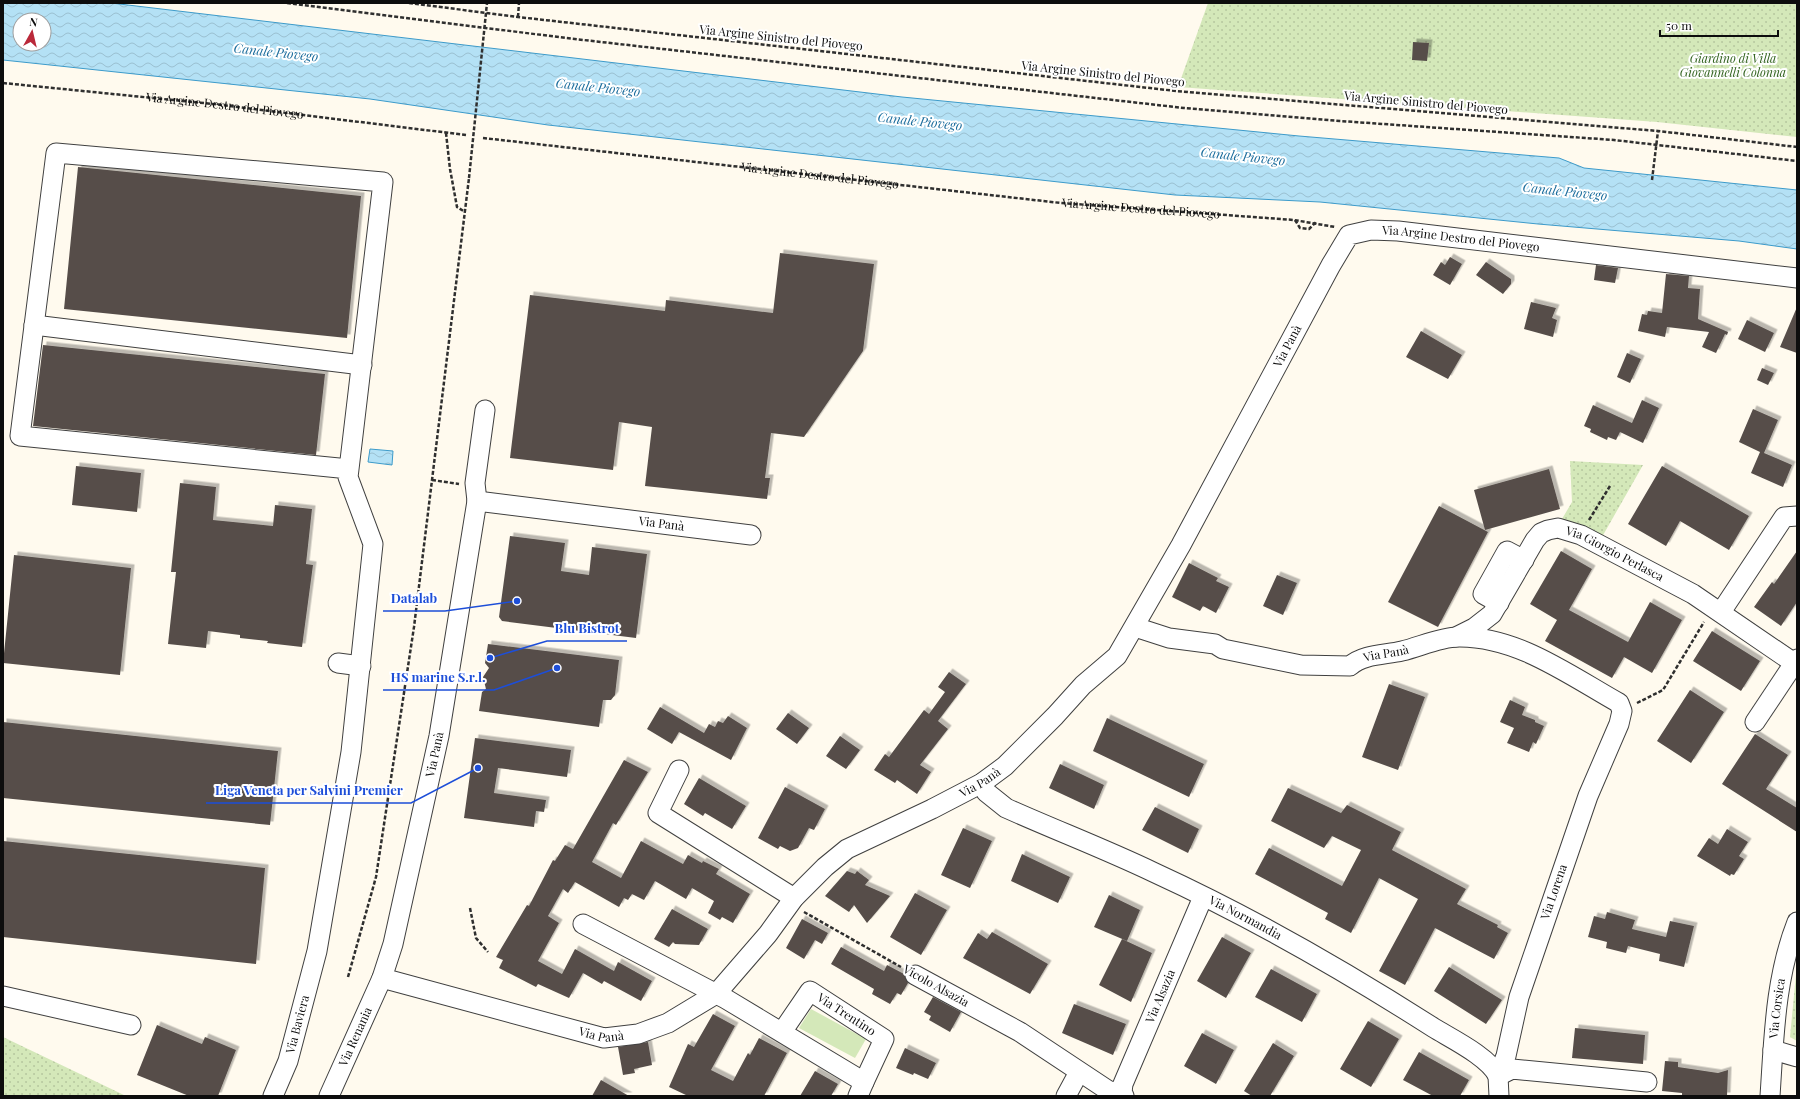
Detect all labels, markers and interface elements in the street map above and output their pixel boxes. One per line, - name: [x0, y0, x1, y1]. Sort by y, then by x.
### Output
- north arrow: [12, 12, 52, 52]
- scale bar: [1660, 12, 1778, 38]
- text: N: [28, 14, 38, 30]
- text: 50 m: [1666, 17, 1692, 33]
- street label: Via Argine Sinistro del Piovego: [698, 20, 864, 54]
- water label: Canale Piovego: [233, 39, 319, 64]
- park label: Giardino di Villa Giovannelli Colonna: [1680, 50, 1786, 80]
- street label: Via Argine Sinistro del Piovego: [1020, 56, 1186, 90]
- water label: Canale Piovego: [555, 74, 641, 99]
- street label: Via Argine Sinistro del Piovego: [1343, 87, 1509, 117]
- street label: Via Argine Destro del Piovego: [144, 88, 305, 122]
- water label: Canale Piovego: [877, 108, 963, 133]
- water label: Canale Piovego: [1200, 143, 1286, 168]
- street label: Via Argine Destro del Piovego: [739, 158, 900, 192]
- water label: Canale Piovego: [1522, 178, 1608, 203]
- street label: Via Argine Destro del Piovego: [1061, 194, 1221, 222]
- street label: Via Argine Destro del Piovego: [1381, 221, 1541, 255]
- street label: Via Panà: [1268, 322, 1304, 371]
- street label: Via Panà: [637, 512, 685, 534]
- street label: Via Giorgio Perlasca: [1563, 522, 1667, 584]
- callout: Datalab: [383, 586, 445, 611]
- text: Datalab: [391, 589, 438, 606]
- callout: Blu Bistrot: [547, 616, 627, 641]
- text: Blu Bistrot: [555, 619, 620, 636]
- street label: Via Panà: [1360, 641, 1410, 665]
- callout: HS marine S.r.l.: [383, 665, 494, 690]
- text: HS marine S.r.l.: [391, 668, 485, 685]
- street label: Via Panà: [421, 731, 447, 779]
- street label: Via Panà: [955, 763, 1003, 801]
- callout: Liga Veneta per Salvini Premier: [206, 778, 411, 803]
- text: Liga Veneta per Salvini Premier: [215, 781, 403, 798]
- street label: Via Lorena: [1536, 862, 1570, 922]
- street label: Via Normandia: [1206, 891, 1285, 943]
- street label: Vicolo Alsazia: [900, 960, 972, 1010]
- street label: Via Alsazia: [1141, 967, 1178, 1026]
- street label: Via Corsica: [1765, 977, 1788, 1040]
- street label: Via Trentino: [814, 988, 880, 1039]
- street label: Via Baviera: [281, 993, 312, 1056]
- street label: Via Renania: [334, 1004, 375, 1069]
- street label: Via Panà: [576, 1022, 625, 1045]

